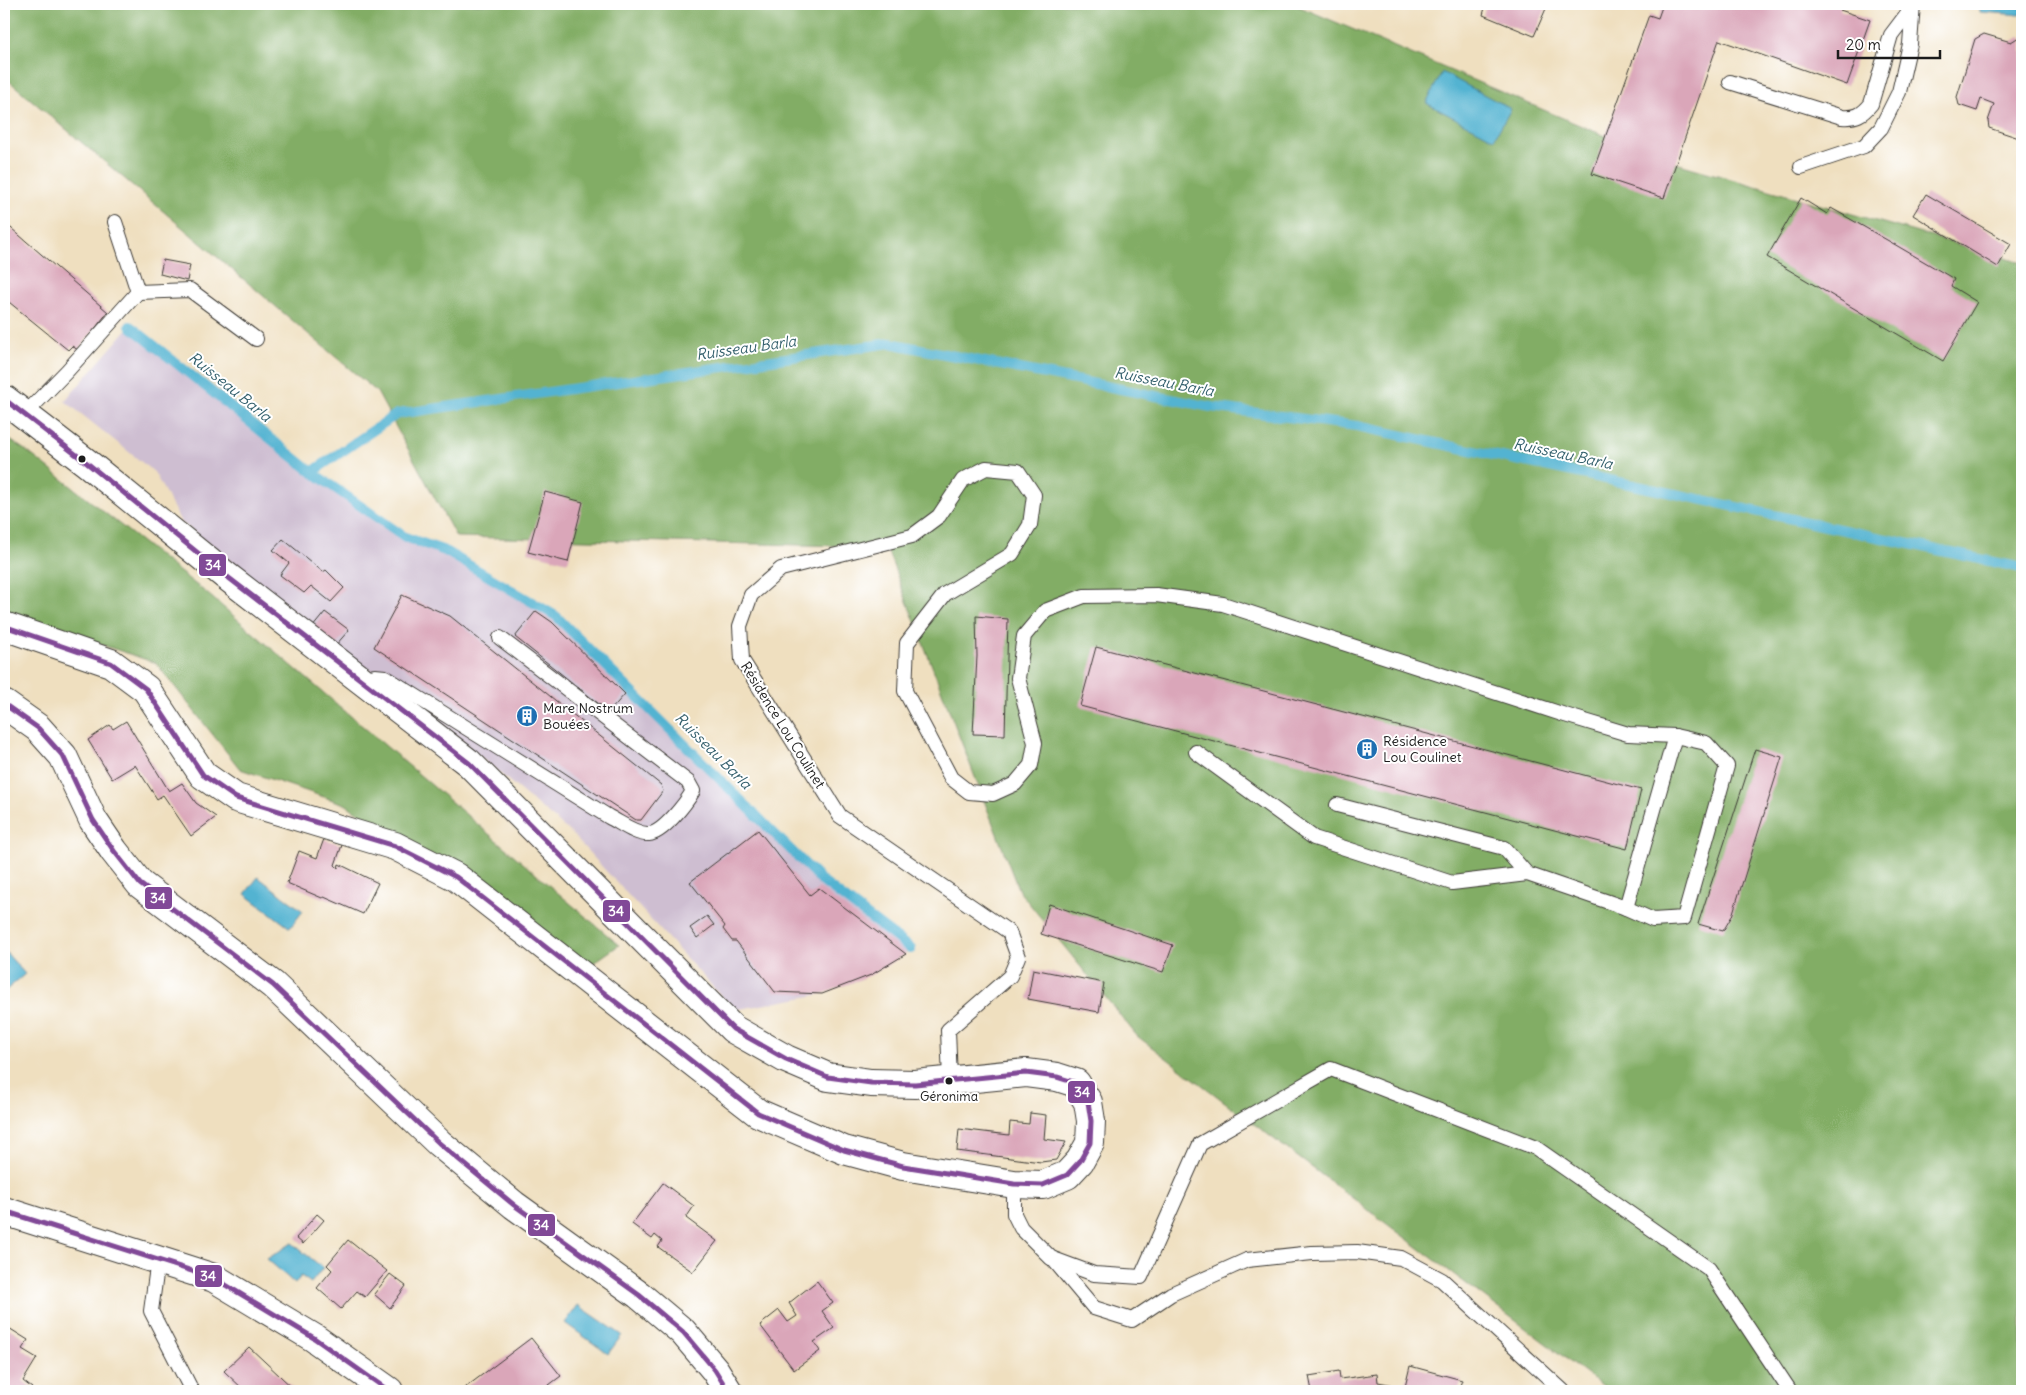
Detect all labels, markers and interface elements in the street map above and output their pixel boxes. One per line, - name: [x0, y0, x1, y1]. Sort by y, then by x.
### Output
- scale bar: [1838, 28, 1941, 60]
- text: 20 m: [1846, 35, 1881, 54]
- water label: Ruisseau Barla: [695, 331, 798, 364]
- water label: Ruisseau Barla: [185, 348, 276, 427]
- water label: Ruisseau Barla: [1113, 363, 1217, 401]
- water label: Ruisseau Barla: [1512, 434, 1616, 474]
- unlabelled marker: [77, 454, 87, 464]
- line badge: 34: [198, 553, 227, 577]
- text: 34: [205, 556, 221, 574]
- street label: Résidence Lou Coulinet: [737, 658, 829, 792]
- place label: Mare Nostrum Bouées: [543, 699, 633, 733]
- building icon: Mare Nostrum Bouées: [515, 704, 539, 728]
- water label: Ruisseau Barla: [671, 708, 757, 794]
- place label: Résidence Lou Coulinet: [1383, 732, 1462, 766]
- building icon: Résidence Lou Coulinet: [1355, 737, 1379, 761]
- line badge: 34: [144, 886, 173, 910]
- text: 34: [150, 889, 166, 907]
- line badge: 34: [602, 899, 631, 923]
- text: 34: [608, 902, 624, 920]
- marker: Géronima: [944, 1076, 954, 1086]
- line badge: 34: [1067, 1080, 1096, 1104]
- text: 34: [1074, 1083, 1090, 1101]
- place label: Géronima: [920, 1088, 978, 1105]
- line badge: 34: [527, 1213, 556, 1237]
- text: 34: [533, 1216, 549, 1234]
- line badge: 34: [194, 1264, 223, 1288]
- text: 34: [200, 1267, 216, 1285]

